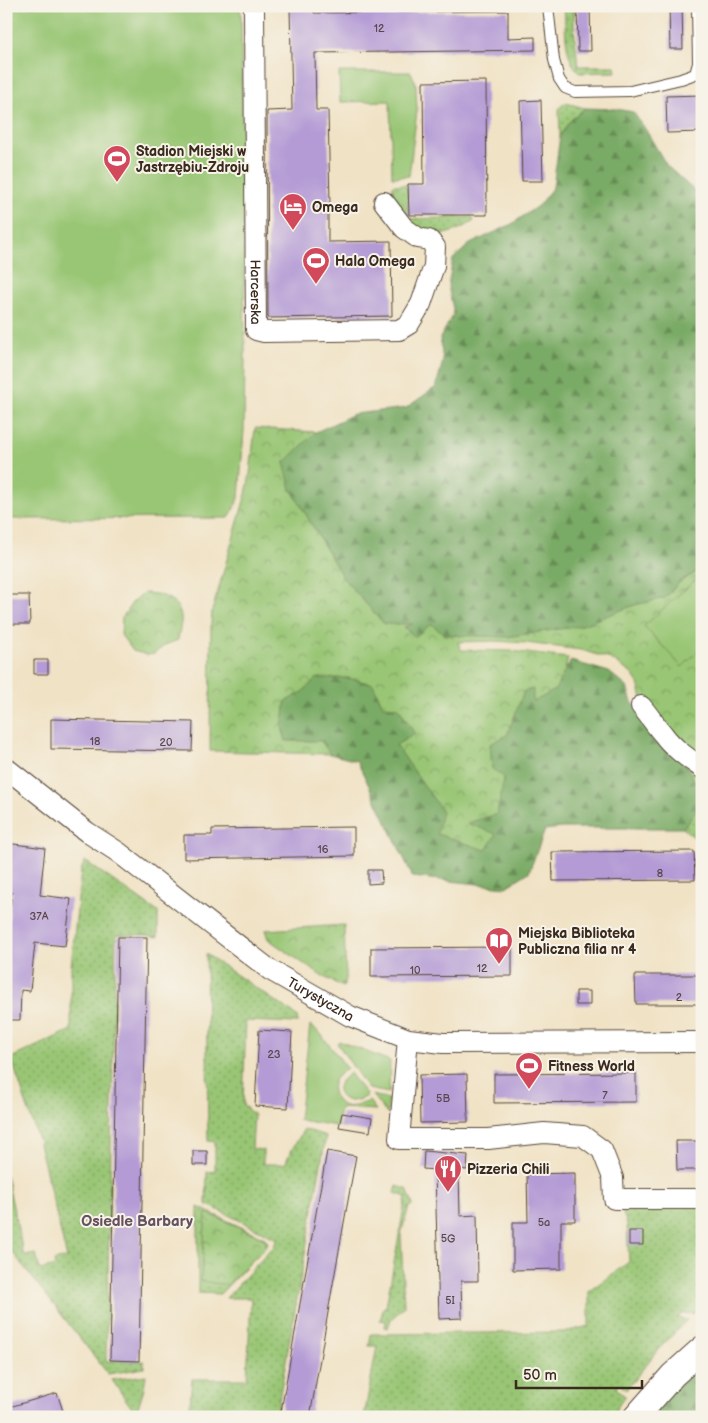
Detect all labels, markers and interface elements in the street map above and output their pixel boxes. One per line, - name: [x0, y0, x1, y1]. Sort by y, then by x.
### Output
- house number: 12: [374, 22, 385, 35]
- place label: Stadion Miejski w Jastrzębiu-Zdroju: [136, 143, 249, 176]
- sports icon: Stadion Miejski w Jastrzębiu-Zdroju: [102, 144, 132, 183]
- hotel icon: Omega: [278, 192, 308, 231]
- place label: Omega: [312, 199, 358, 216]
- sports icon: Hala Omega: [301, 246, 331, 285]
- place label: Hala Omega: [335, 253, 415, 270]
- street label: Harcerska: [247, 259, 264, 325]
- house number: 18: [90, 735, 100, 748]
- house number: 20: [160, 736, 173, 749]
- house number: 16: [318, 843, 329, 856]
- house number: 8: [657, 867, 663, 880]
- house number: 37A: [30, 910, 49, 923]
- place label: Miejska Biblioteka Publiczna filia nr 4: [518, 925, 637, 958]
- library icon: Miejska Biblioteka Publiczna filia nr 4: [484, 926, 514, 965]
- house number: 12: [477, 962, 488, 975]
- house number: 10: [410, 964, 421, 977]
- street label: Turystyczna: [284, 973, 357, 1025]
- house number: 2: [676, 991, 683, 1004]
- house number: 23: [267, 1048, 281, 1061]
- sports icon: Fitness World: [514, 1051, 544, 1090]
- place label: Fitness World: [548, 1058, 635, 1075]
- house number: 7: [602, 1089, 608, 1102]
- house number: 5B: [436, 1092, 450, 1105]
- restaurant icon: Pizzeria Chili: [433, 1154, 463, 1193]
- place label: Pizzeria Chili: [467, 1161, 549, 1178]
- district label: Osiedle Barbary: [81, 1212, 193, 1231]
- house number: 5a: [538, 1216, 550, 1229]
- house number: 5G: [441, 1232, 455, 1245]
- house number: 5I: [445, 1294, 455, 1307]
- scale bar: [516, 1358, 642, 1390]
- text: 50 m: [523, 1366, 557, 1385]

